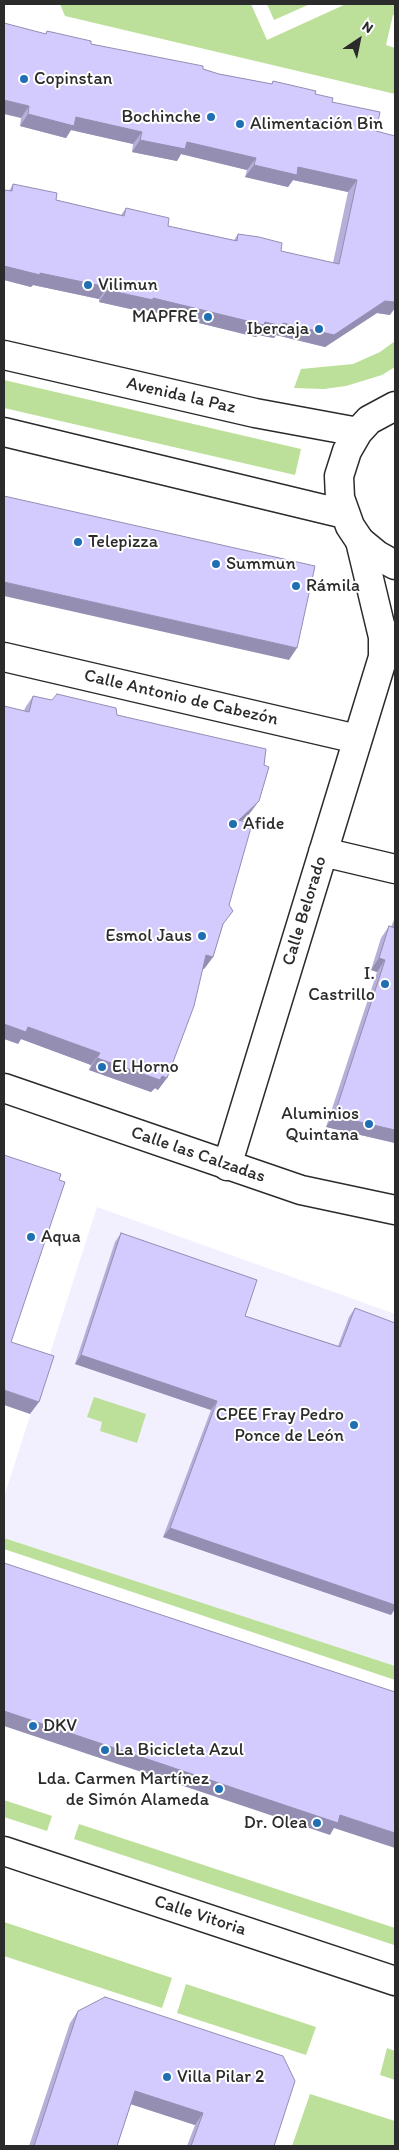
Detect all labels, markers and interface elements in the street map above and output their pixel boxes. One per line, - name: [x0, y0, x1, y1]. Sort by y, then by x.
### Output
- north arrow: [334, 15, 384, 65]
- text: N: [359, 17, 376, 37]
- place label: Copinstan: [34, 68, 112, 90]
- marker: Copinstan: [18, 73, 30, 85]
- place label: Bochinche: [121, 106, 201, 128]
- marker: Bochinche: [205, 111, 217, 123]
- place label: Alimentación Bin: [250, 113, 383, 135]
- marker: Alimentación Bin: [234, 118, 246, 130]
- place label: Vilimun: [98, 274, 158, 296]
- marker: Vilimun: [82, 279, 94, 291]
- place label: MAPFRE: [132, 306, 198, 328]
- marker: MAPFRE: [202, 311, 214, 323]
- place label: Ibercaja: [246, 318, 309, 340]
- marker: Ibercaja: [313, 323, 325, 335]
- street label: Avenida la Paz: [124, 373, 238, 419]
- place label: Telepizza: [88, 531, 158, 553]
- marker: Telepizza: [72, 536, 84, 548]
- place label: Summun: [226, 553, 296, 575]
- marker: Summun: [210, 558, 222, 570]
- place label: Rámila: [306, 575, 360, 597]
- marker: Rámila: [290, 580, 302, 592]
- street label: Calle Antonio de Cabezón: [82, 665, 280, 731]
- place label: Afide: [243, 813, 284, 835]
- marker: Afide: [227, 818, 239, 830]
- street label: Calle Belorado: [278, 854, 332, 968]
- place label: Esmol Jaus: [106, 925, 192, 947]
- marker: Esmol Jaus: [196, 930, 208, 942]
- place label: I. Castrillo: [308, 963, 375, 1006]
- marker: I. Castrillo: [379, 978, 391, 990]
- place label: El Horno: [112, 1056, 179, 1078]
- marker: El Horno: [96, 1061, 108, 1073]
- place label: Aluminios Quintana: [281, 1103, 359, 1146]
- marker: Aluminios Quintana: [363, 1118, 375, 1130]
- street label: Calle las Calzadas: [128, 1122, 268, 1188]
- place label: Aqua: [41, 1226, 81, 1248]
- marker: Aqua: [25, 1231, 37, 1243]
- place label: CPEE Fray Pedro Ponce de León: [216, 1404, 344, 1446]
- marker: CPEE Fray Pedro Ponce de León: [348, 1419, 360, 1431]
- place label: DKV: [43, 1715, 77, 1737]
- marker: DKV: [27, 1720, 39, 1732]
- place label: La Bicicleta Azul: [115, 1739, 244, 1761]
- marker: La Bicicleta Azul: [99, 1744, 111, 1756]
- place label: Lda. Carmen Martínez de Simón Alameda: [38, 1768, 209, 1810]
- marker: Lda. Carmen Martínez de Simón Alameda: [213, 1783, 225, 1795]
- place label: Dr. Olea: [244, 1812, 307, 1834]
- marker: Dr. Olea: [311, 1817, 323, 1829]
- street label: Calle Vitoria: [151, 1891, 249, 1941]
- place label: Villa Pilar 2: [177, 2066, 264, 2088]
- marker: Villa Pilar 2: [161, 2071, 173, 2083]

